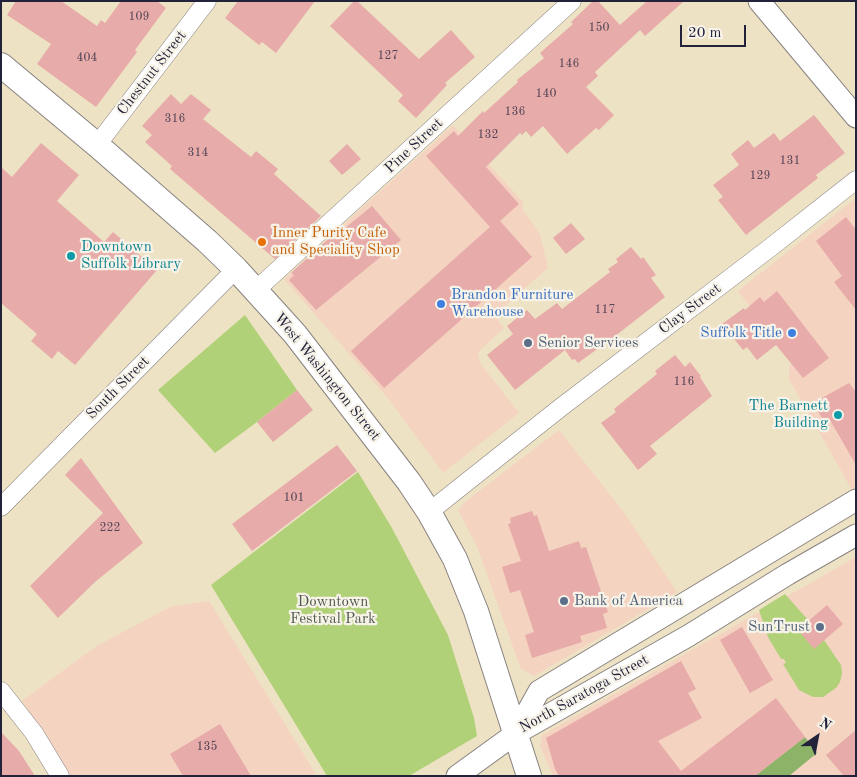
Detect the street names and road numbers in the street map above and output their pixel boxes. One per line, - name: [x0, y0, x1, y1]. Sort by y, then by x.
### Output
- street label: Chestnut Street: [113, 27, 191, 119]
- street label: Pine Street: [381, 114, 447, 178]
- street label: Clay Street: [655, 280, 725, 338]
- street label: West Washington Street: [270, 309, 384, 445]
- street label: South Street: [83, 353, 153, 423]
- street label: North Saratoga Street: [516, 651, 652, 737]

